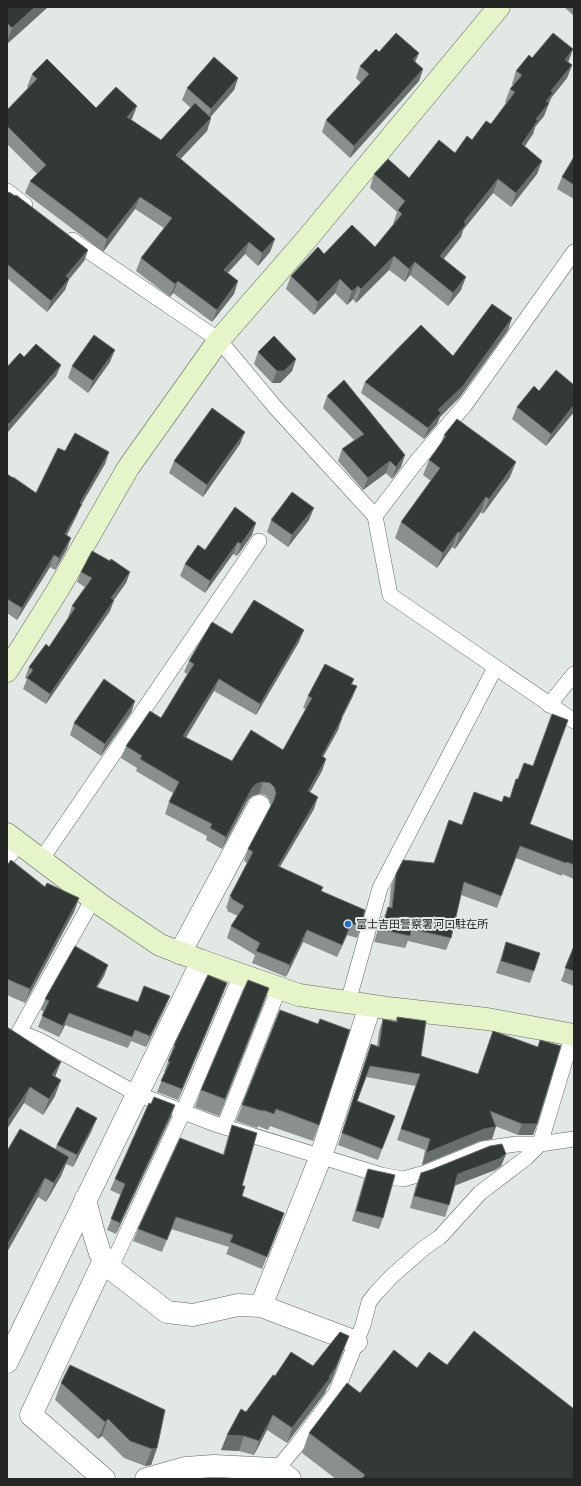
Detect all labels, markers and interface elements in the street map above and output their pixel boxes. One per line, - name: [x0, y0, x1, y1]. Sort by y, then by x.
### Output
- place label: 富士吉田警察署河口駐在所: [356, 918, 489, 931]
- marker: 富士吉田警察署河口駐在所: [343, 919, 353, 929]

